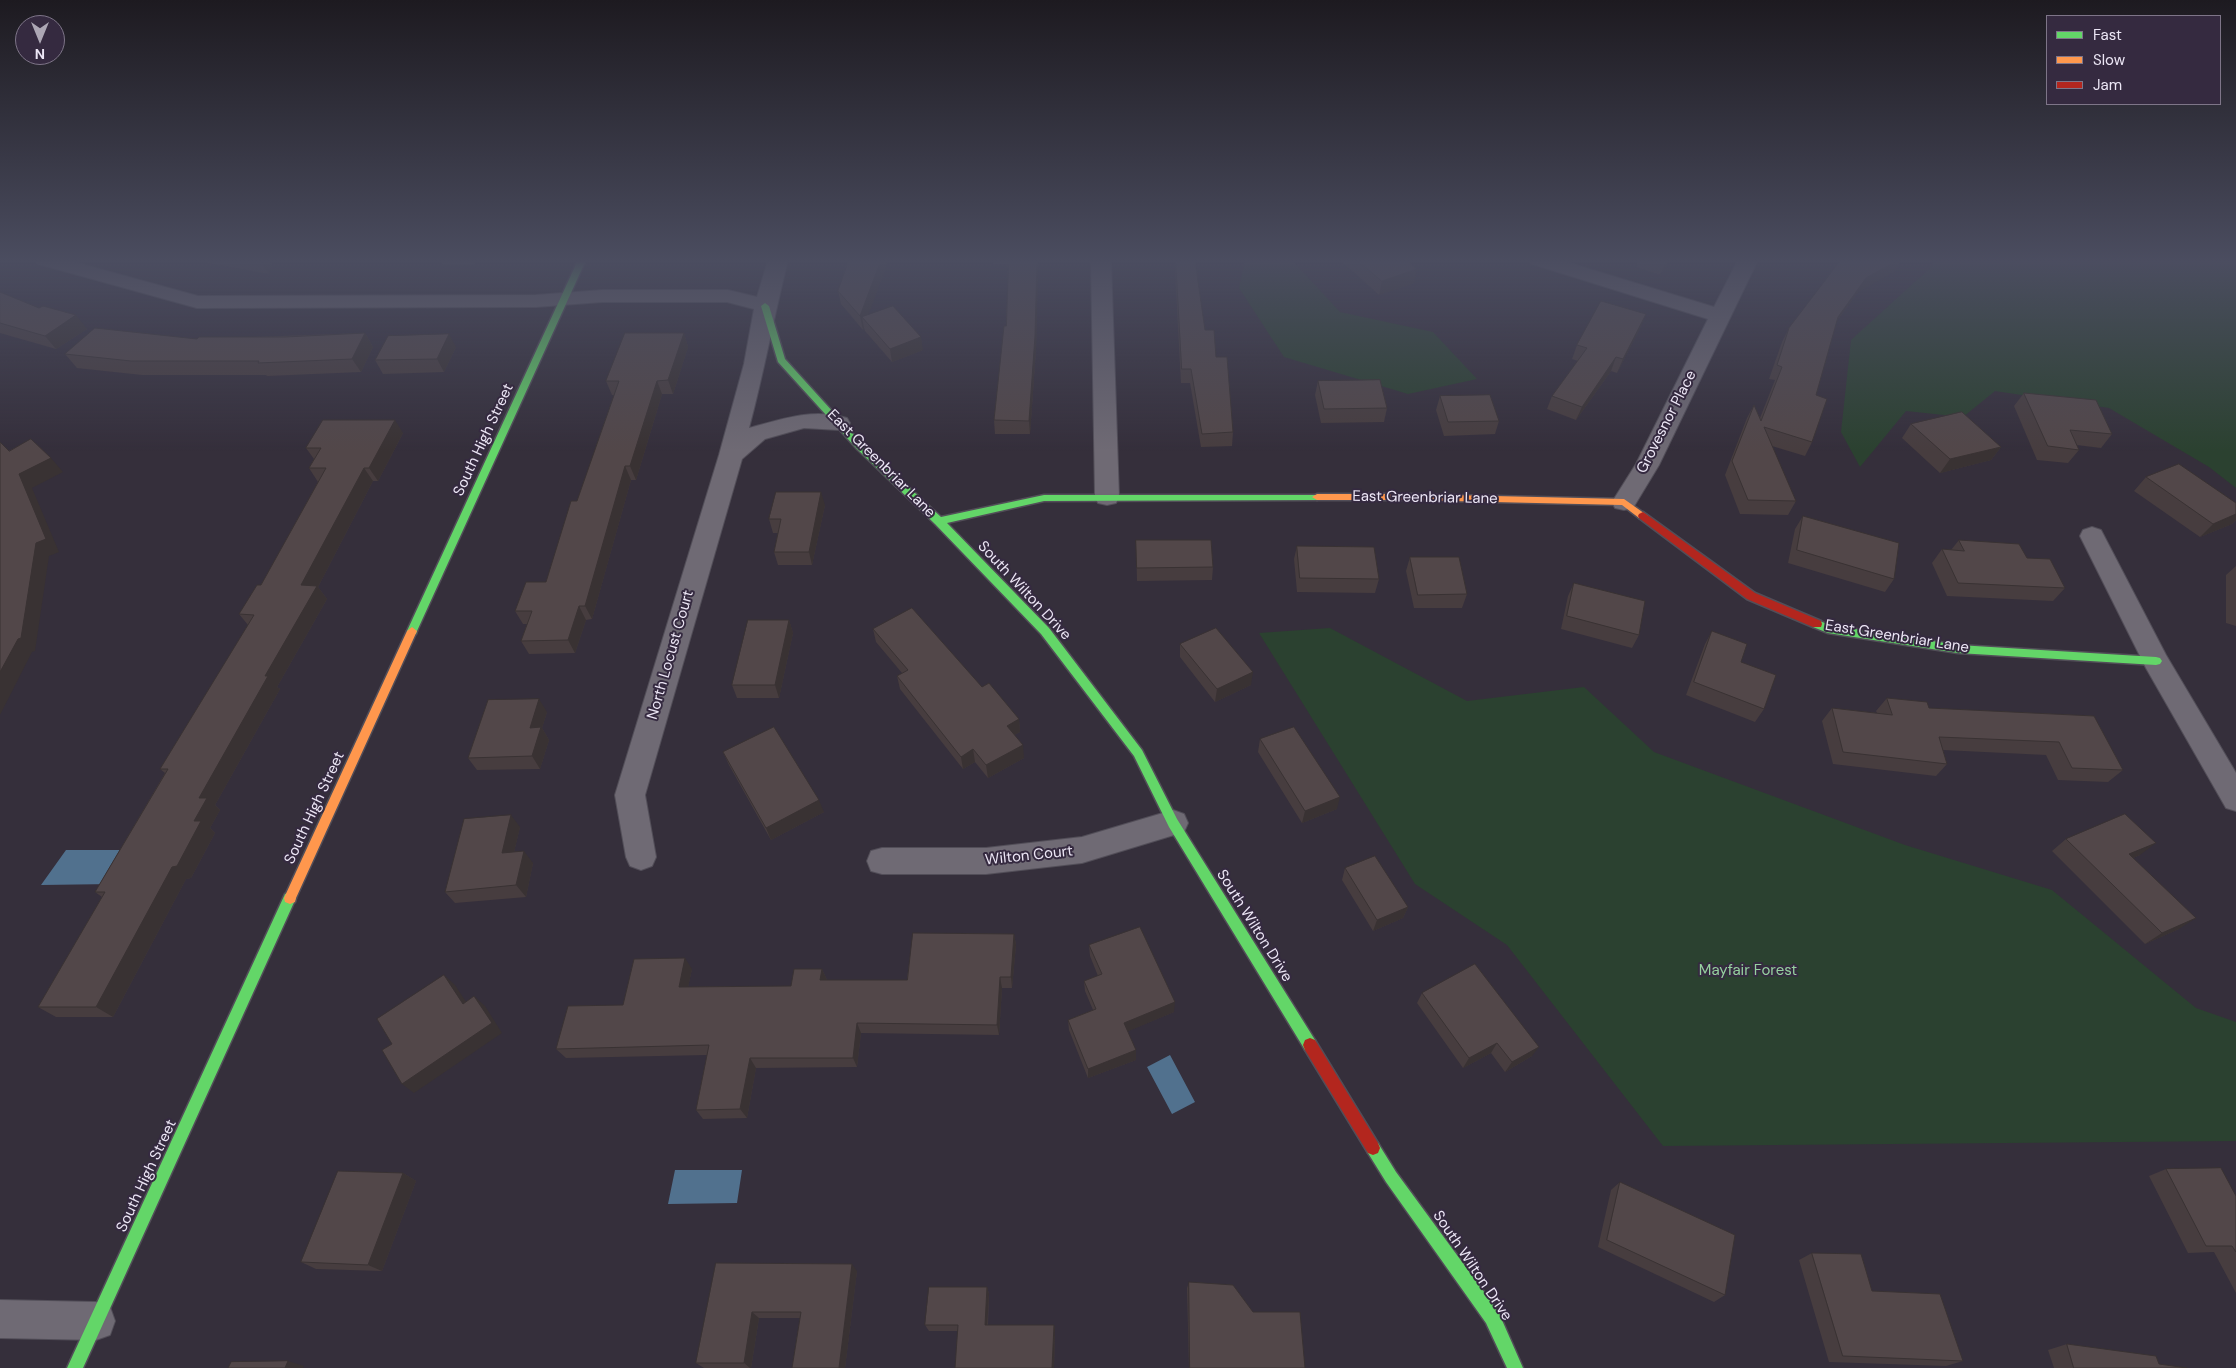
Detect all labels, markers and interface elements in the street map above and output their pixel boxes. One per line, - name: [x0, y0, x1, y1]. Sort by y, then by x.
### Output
- north arrow: [15, 15, 65, 65]
- legend: [2046, 15, 2221, 105]
- text: Fast: [2093, 25, 2122, 45]
- text: N: [35, 45, 45, 63]
- text: Slow: [2093, 50, 2125, 70]
- text: Jam: [2093, 75, 2122, 95]
- street label: Grovesnor Place: [1633, 368, 1701, 476]
- street label: South High Street: [450, 381, 518, 499]
- street label: East Greenbriar Lane: [823, 406, 939, 522]
- street label: East Greenbriar Lane: [1352, 488, 1498, 508]
- street label: South Wilton Drive: [973, 538, 1075, 644]
- street label: North Locust Court: [644, 588, 698, 722]
- street label: East Greenbriar Lane: [1824, 617, 1970, 657]
- street label: South High Street: [281, 749, 349, 867]
- street label: Wilton Court: [984, 842, 1074, 870]
- street label: South Wilton Drive: [1212, 867, 1296, 985]
- park label: Mayfair Forest: [1699, 962, 1797, 980]
- street label: South High Street: [113, 1117, 181, 1235]
- street label: South Wilton Drive: [1429, 1208, 1515, 1324]

